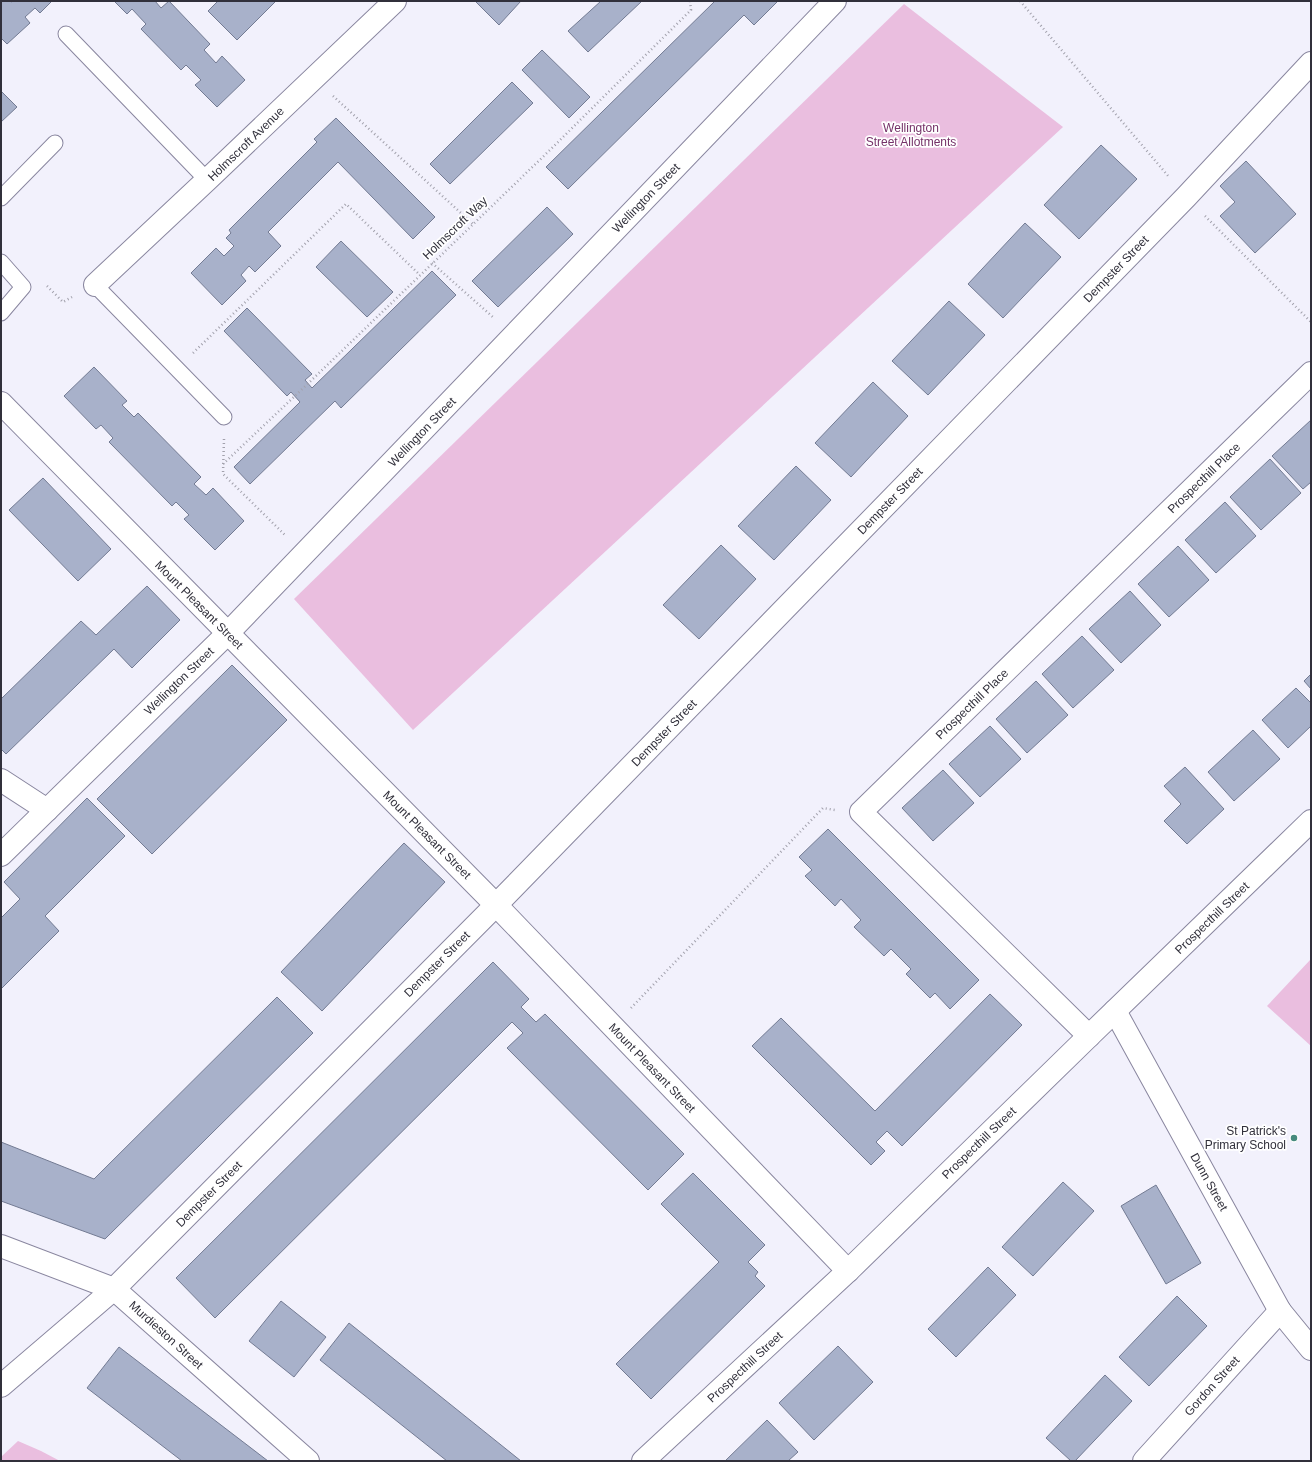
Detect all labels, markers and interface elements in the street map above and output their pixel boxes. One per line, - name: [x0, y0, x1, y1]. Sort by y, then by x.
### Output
- street label: Holmscroft Avenue: [205, 104, 287, 184]
- park label: Wellington Street Allotments: [866, 121, 956, 149]
- street label: Wellington Street: [609, 160, 683, 236]
- street label: Holmscroft Way: [420, 194, 490, 262]
- street label: Dempster Street: [1081, 232, 1152, 305]
- street label: Wellington Street: [385, 394, 459, 470]
- street label: Prospecthill Place: [1165, 440, 1243, 516]
- street label: Dempster Street: [855, 464, 926, 537]
- street label: Mount Pleasant Street: [152, 558, 246, 652]
- street label: Wellington Street: [141, 644, 217, 718]
- street label: Prospecthill Place: [933, 666, 1011, 742]
- street label: Dempster Street: [629, 696, 700, 769]
- street label: Mount Pleasant Street: [380, 788, 474, 882]
- street label: Prospecthill Street: [1172, 879, 1252, 957]
- street label: Dempster Street: [401, 928, 473, 1000]
- street label: Mount Pleasant Street: [606, 1020, 699, 1116]
- street label: Prospecthill Street: [939, 1104, 1019, 1182]
- place label: St Patrick's Primary School: [1205, 1124, 1286, 1152]
- marker: St Patrick's Primary School: [1289, 1133, 1299, 1143]
- street label: Dunn Street: [1187, 1151, 1231, 1214]
- street label: Dempster Street: [173, 1158, 245, 1230]
- street label: Murdieston Street: [126, 1298, 206, 1372]
- street label: Prospecthill Street: [705, 1328, 786, 1405]
- street label: Gordon Street: [1182, 1353, 1243, 1419]

